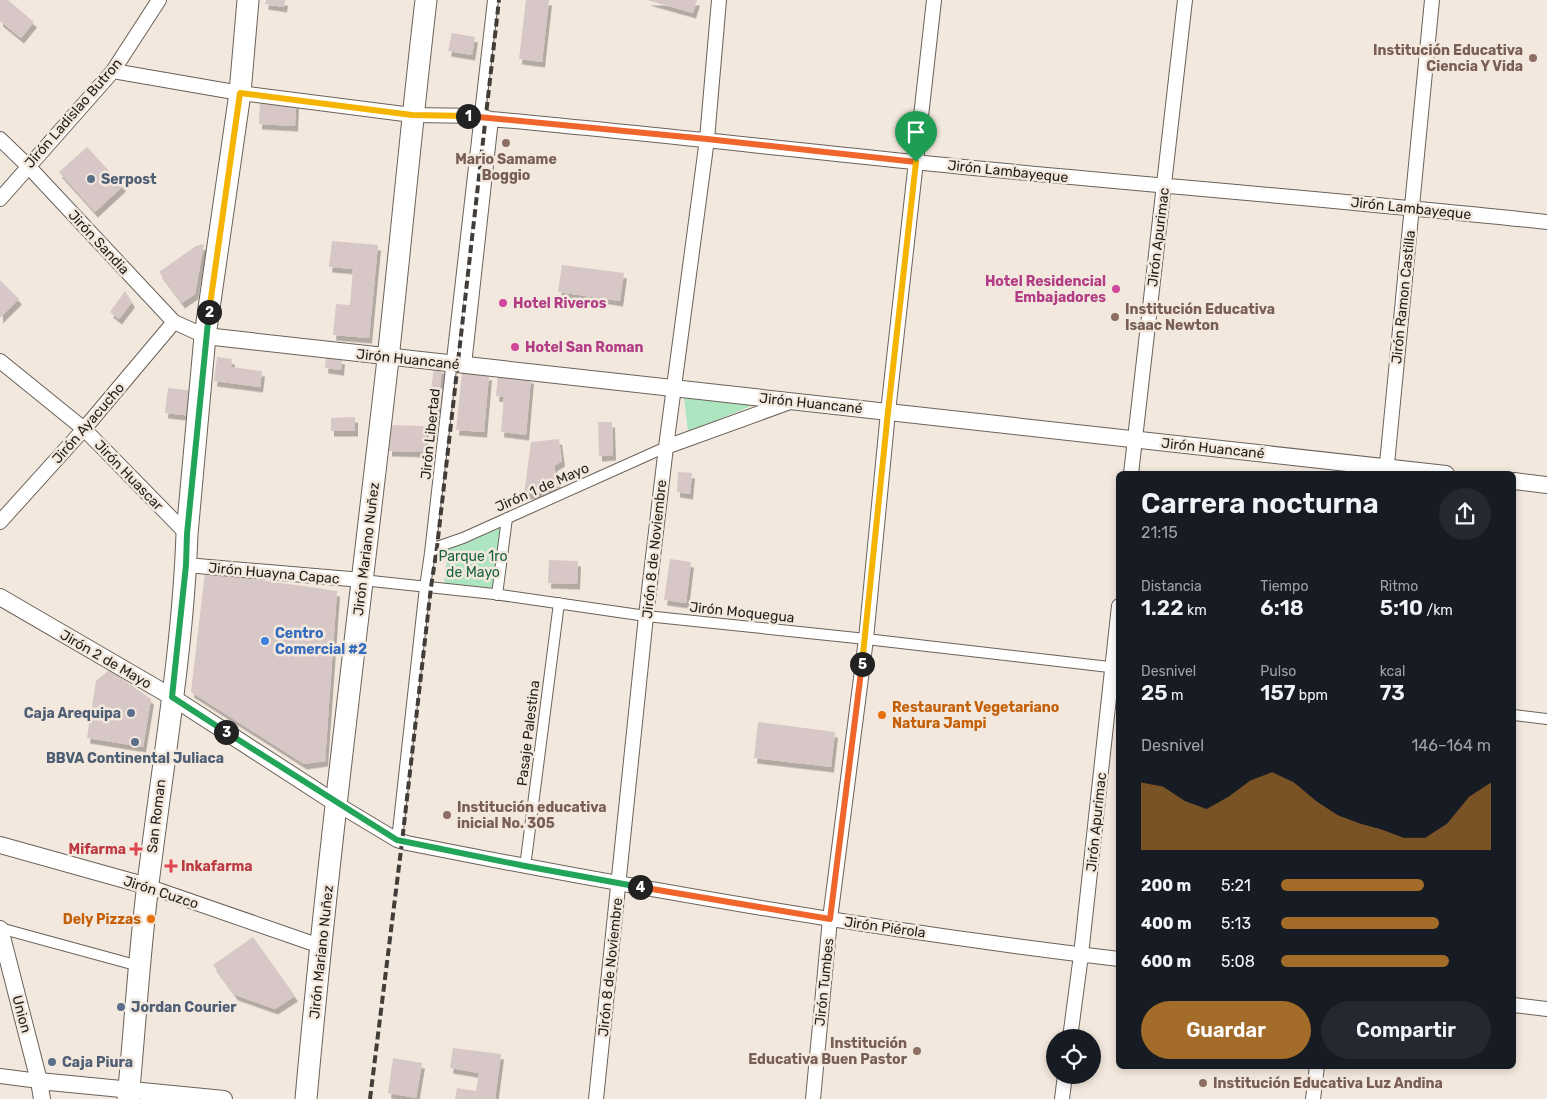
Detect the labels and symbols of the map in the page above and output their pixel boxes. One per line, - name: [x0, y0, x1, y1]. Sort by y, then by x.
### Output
- place label: Institución Educativa Ciencia Y Vida: [1373, 42, 1523, 75]
- marker: Institución Educativa Ciencia Y Vida: [1527, 52, 1539, 64]
- street label: Jirón Ladislao Butron: [21, 55, 126, 172]
- pin: 1: [456, 104, 480, 128]
- pin: [895, 111, 937, 162]
- marker: Mario Samame Boggio: [500, 137, 512, 149]
- place label: Mario Samame Boggio: [455, 151, 557, 184]
- street label: Jirón Lambayeque: [947, 157, 1069, 186]
- place label: Serpost: [101, 171, 157, 188]
- marker: Serpost: [85, 173, 97, 185]
- street label: Jirón Apurimac: [1144, 186, 1173, 288]
- street label: Jirón Lambayeque: [1350, 194, 1472, 223]
- street label: Jirón Sandia: [65, 207, 133, 278]
- street label: Jirón Ramon Castilla: [1388, 229, 1419, 365]
- place label: Hotel Residencial Embajadores: [985, 273, 1106, 306]
- marker: Hotel Residencial Embajadores: [1110, 283, 1122, 295]
- place label: Hotel Riveros: [513, 295, 607, 312]
- marker: Hotel Riveros: [497, 297, 509, 309]
- pin: 2: [196, 300, 222, 324]
- place label: Institución Educativa Isaac Newton: [1125, 301, 1275, 334]
- marker: Institución Educativa Isaac Newton: [1109, 311, 1121, 323]
- place label: Hotel San Roman: [525, 339, 644, 356]
- marker: Hotel San Roman: [509, 341, 521, 353]
- street label: Jirón Huancané: [355, 346, 461, 373]
- street label: Jirón Ayacucho: [49, 379, 128, 467]
- street label: Jirón Libertad: [417, 388, 444, 481]
- street label: Jirón Huancané: [758, 390, 864, 417]
- street label: Jirón Huancané: [1160, 435, 1266, 462]
- street label: Jirón Huascar: [91, 437, 167, 515]
- street label: Jirón 1 de Mayo: [493, 459, 592, 516]
- street label: Jirón 8 de Noviembre: [639, 479, 670, 619]
- street label: Jirón Mariano Nuñez: [350, 481, 383, 617]
- park label: Parque 1ro de Mayo: [438, 548, 508, 581]
- street label: Jirón Huayna Capac: [208, 559, 341, 588]
- street label: Jirón Moquegua: [689, 599, 795, 626]
- place label: Centro Comercial #2: [275, 625, 367, 658]
- street label: Jirón 2 de Mayo: [57, 626, 155, 693]
- marker: Centro Comercial #2: [259, 635, 271, 647]
- pin: 5: [850, 652, 874, 676]
- street label: Pasaje Palestina: [514, 679, 543, 787]
- place label: Restaurant Vegetariano Natura Jampi: [892, 699, 1059, 732]
- place label: Caja Arequipa: [24, 705, 121, 722]
- marker: Caja Arequipa: [125, 707, 137, 719]
- marker: Restaurant Vegetariano Natura Jampi: [876, 709, 888, 721]
- pin: 3: [214, 720, 238, 744]
- marker: BBVA Continental Juliaca: [129, 736, 141, 748]
- place label: BBVA Continental Juliaca: [46, 750, 224, 767]
- street label: Jirón Apurimac: [1083, 771, 1110, 873]
- street label: San Roman: [144, 778, 169, 854]
- place label: Institución educativa inicial No. 305: [457, 799, 607, 832]
- marker: Institución educativa inicial No. 305: [441, 809, 453, 821]
- place label: Mifarma: [69, 841, 126, 858]
- marker: Mifarma: [130, 843, 142, 855]
- place label: Inkafarma: [181, 858, 253, 875]
- marker: Inkafarma: [165, 860, 177, 872]
- street label: Jirón Cuzco: [121, 872, 201, 913]
- pin: 4: [628, 874, 652, 900]
- street label: Jirón Mariano Nuñez: [306, 884, 337, 1020]
- street label: Jirón 8 de Noviembre: [595, 897, 626, 1037]
- place label: Dely Pizzas: [63, 911, 141, 928]
- marker: Dely Pizzas: [145, 913, 157, 925]
- street label: Jirón Piérola: [843, 913, 927, 942]
- street label: Jirón Tumbes: [811, 937, 838, 1027]
- street label: Union: [8, 993, 35, 1035]
- place label: Jordan Courier: [131, 999, 237, 1016]
- marker: Jordan Courier: [115, 1001, 127, 1013]
- place label: Institución Educativa Buen Pastor: [748, 1035, 908, 1068]
- marker: Institución Educativa Buen Pastor: [911, 1045, 923, 1057]
- place label: Caja Piura: [62, 1054, 133, 1071]
- marker: Caja Piura: [46, 1056, 58, 1068]
- place label: Institución Educativa Luz Andina: [1213, 1075, 1443, 1092]
- marker: Institución Educativa Luz Andina: [1197, 1077, 1209, 1089]

